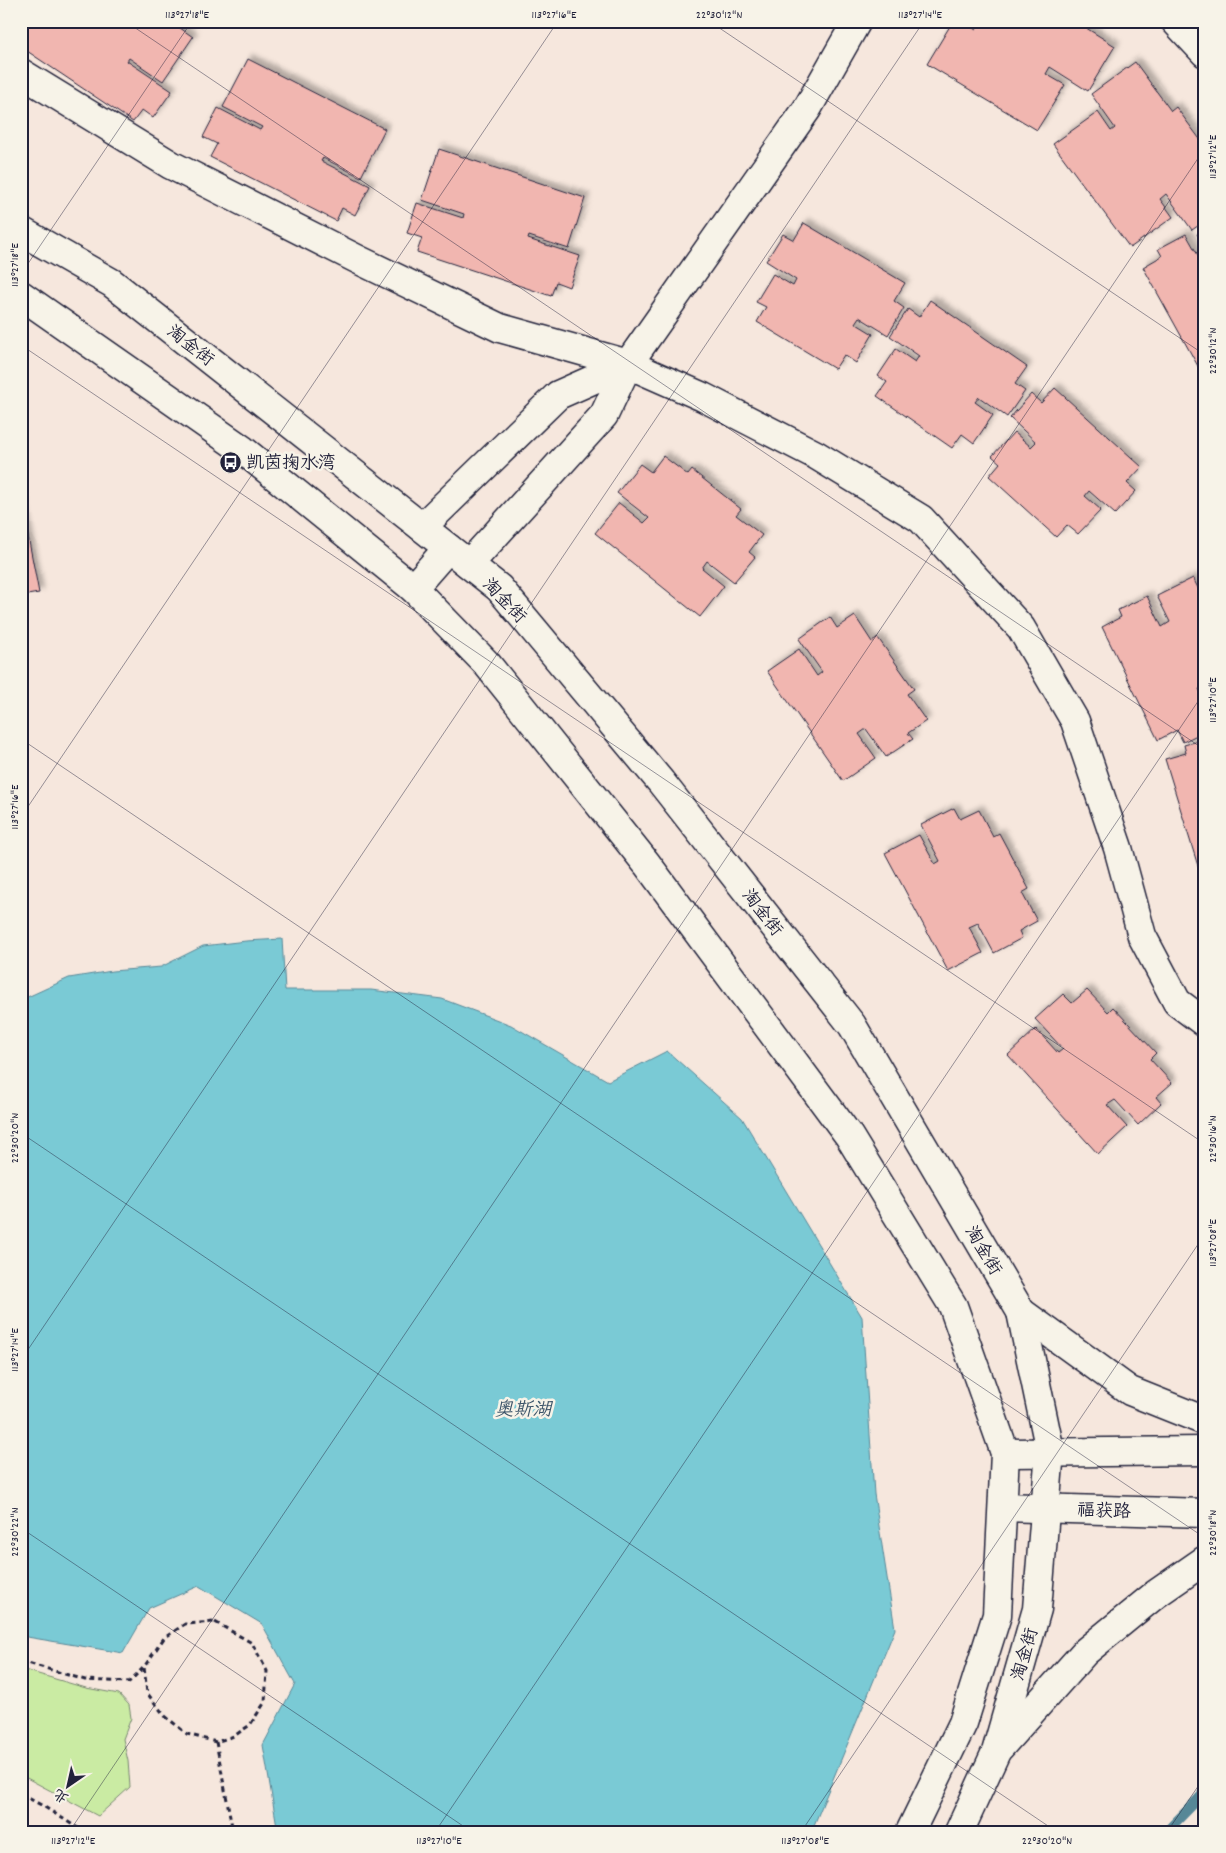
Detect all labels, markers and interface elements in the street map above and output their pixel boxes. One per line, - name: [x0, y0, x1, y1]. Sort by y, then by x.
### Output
- text: 113°27'18"E: [165, 7, 209, 24]
- text: 113°27'16"E: [532, 7, 577, 24]
- text: 22°30'12"N: [696, 7, 742, 24]
- text: 113°27'14"E: [898, 7, 943, 24]
- text: 113°27'12"E: [1205, 134, 1222, 179]
- text: 113°27'18"E: [7, 243, 24, 287]
- street label: 淘金街: [160, 320, 218, 373]
- text: 22°30'12"N: [1205, 328, 1222, 374]
- bus stop icon: 凯茵掬水湾: [218, 450, 242, 474]
- place label: 凯茵掬水湾: [246, 452, 336, 477]
- street label: 淘金街: [475, 574, 531, 630]
- text: 113°27'10"E: [1205, 677, 1222, 723]
- text: 113°27'16"E: [7, 784, 24, 829]
- street label: 淘金街: [735, 885, 788, 943]
- text: 22°30'20"N: [7, 1113, 24, 1163]
- text: 22°30'16"N: [1205, 1115, 1222, 1163]
- text: 113°27'08"E: [1205, 1219, 1222, 1267]
- street label: 淘金街: [957, 1222, 1006, 1281]
- text: 113°27'14"E: [7, 1327, 24, 1372]
- water label: 奥斯湖: [494, 1398, 553, 1425]
- street label: 福获路: [1076, 1499, 1131, 1526]
- text: 22°30'22"N: [7, 1507, 24, 1557]
- text: 22°30'18"N: [1205, 1510, 1222, 1556]
- street label: 淘金街: [1007, 1625, 1046, 1684]
- north arrow: [42, 1760, 92, 1810]
- text: 北: [50, 1783, 73, 1807]
- text: 113°27'12"E: [51, 1833, 96, 1850]
- text: 113°27'10"E: [416, 1833, 462, 1850]
- text: 113°27'08"E: [781, 1833, 829, 1850]
- text: 22°30'20"N: [1022, 1833, 1072, 1850]

